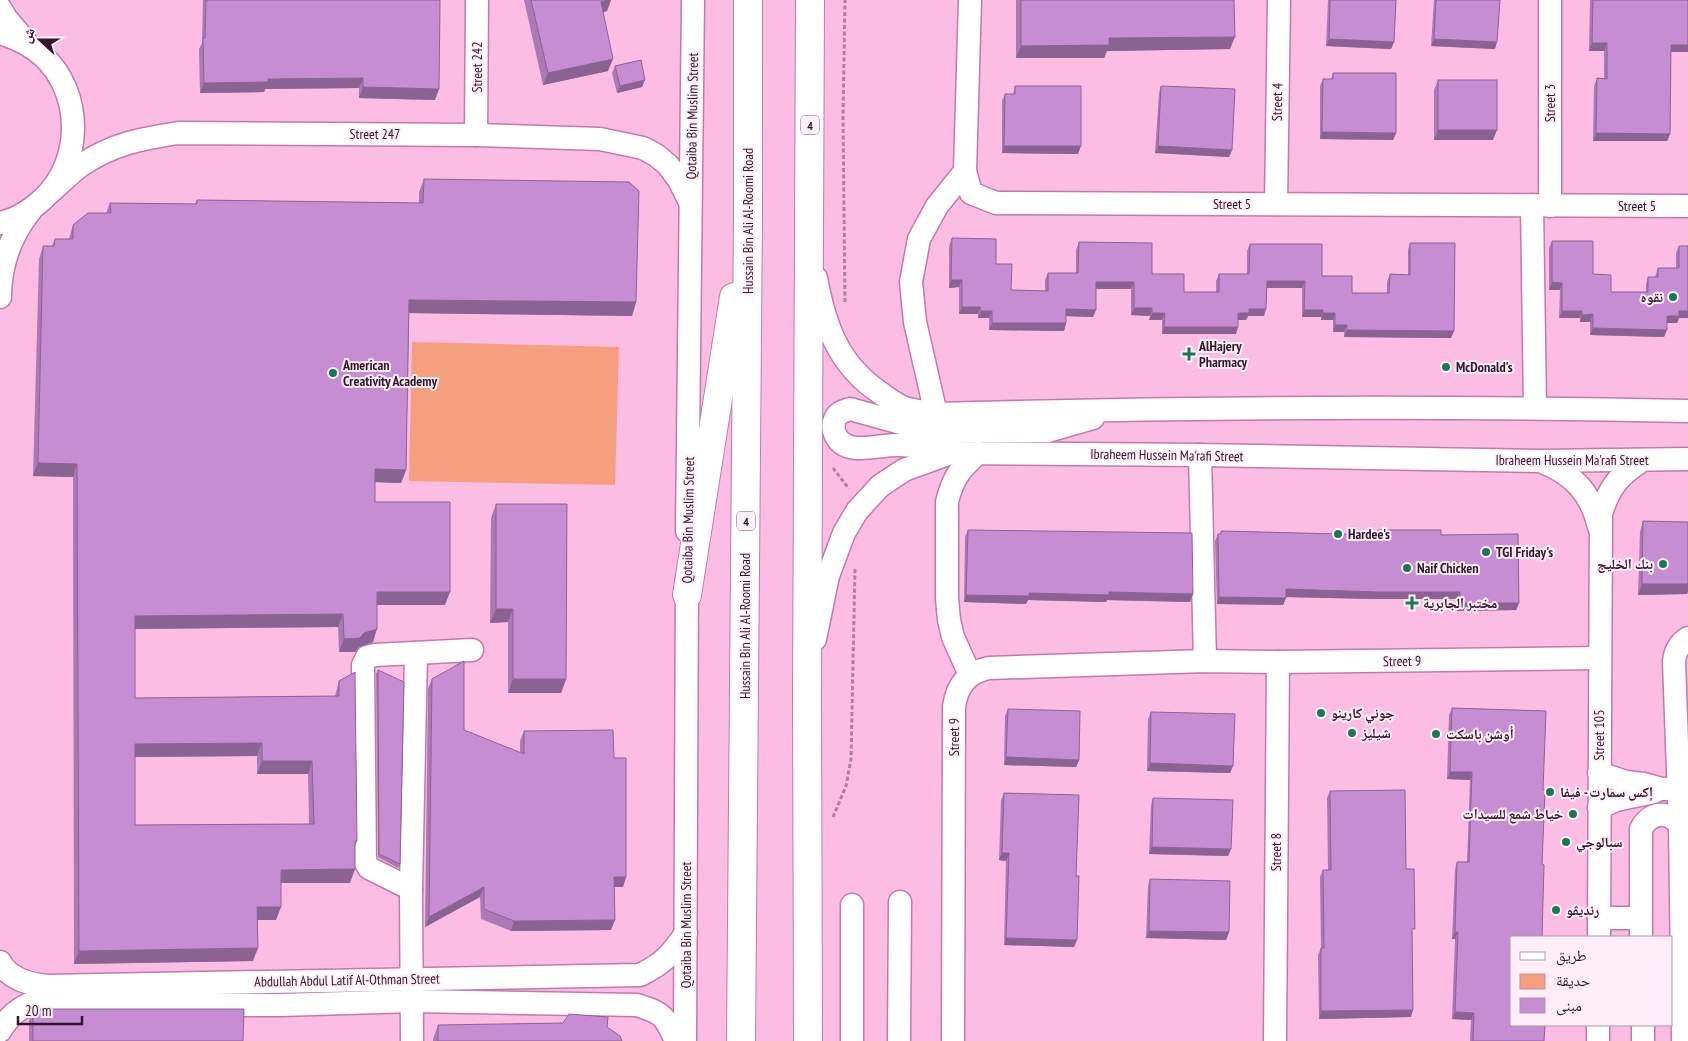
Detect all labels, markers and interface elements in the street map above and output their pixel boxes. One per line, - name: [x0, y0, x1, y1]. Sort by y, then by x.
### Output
- north arrow: [15, 15, 65, 65]
- text: ش: [17, 25, 39, 46]
- street label: Street 242: [468, 42, 486, 92]
- street label: Qotaiba Bin Muslim Street: [682, 52, 702, 179]
- street label: Street 4: [1268, 82, 1286, 121]
- street label: Street 3: [1541, 84, 1559, 122]
- road number: 4: [801, 116, 819, 134]
- street label: Street 247: [350, 125, 400, 143]
- street label: Hussain Bin Ali Al-Roomi Road: [739, 148, 757, 294]
- street label: Street 5: [1213, 195, 1251, 213]
- street label: Street 5: [1618, 197, 1656, 215]
- place label: نقوه: [1641, 288, 1663, 306]
- marker: نقوه: [1667, 291, 1679, 303]
- place label: AlHajery Pharmacy: [1198, 337, 1248, 371]
- marker: AlHajery Pharmacy: [1183, 348, 1195, 360]
- place label: American Creativity Academy: [342, 356, 437, 390]
- place label: McDonald's: [1456, 358, 1513, 376]
- marker: McDonald's: [1440, 361, 1452, 373]
- marker: American Creativity Academy: [327, 367, 339, 379]
- street label: Ibraheem Hussein Ma'rafi Street: [1090, 445, 1244, 465]
- street label: Ibraheem Hussein Ma'rafi Street: [1495, 451, 1649, 469]
- street label: Qotaiba Bin Muslim Street: [678, 456, 698, 583]
- road number: 4: [737, 512, 755, 530]
- place label: Hardee's: [1348, 525, 1390, 543]
- marker: Hardee's: [1332, 528, 1344, 540]
- place label: TGI Friday's: [1496, 543, 1553, 561]
- marker: TGI Friday's: [1480, 546, 1492, 558]
- street label: Hussain Bin Ali Al-Roomi Road: [736, 553, 754, 699]
- place label: بنك الخليج: [1597, 555, 1653, 573]
- marker: بنك الخليج: [1657, 558, 1669, 570]
- place label: Naif Chicken: [1417, 559, 1479, 577]
- marker: Naif Chicken: [1401, 562, 1413, 574]
- place label: مختبر الجابرية: [1423, 594, 1497, 612]
- marker: مختبر الجابرية: [1405, 596, 1419, 610]
- street label: Street 9: [1383, 652, 1421, 670]
- place label: جوني كارينو: [1331, 704, 1395, 724]
- marker: جوني كارينو: [1315, 707, 1327, 719]
- street label: Street 105: [1590, 710, 1608, 760]
- street label: Street 9: [945, 718, 963, 756]
- place label: شيليز: [1361, 724, 1391, 742]
- place label: أوشن باسكت: [1446, 725, 1514, 743]
- marker: شيليز: [1346, 727, 1358, 739]
- marker: أوشن باسكت: [1430, 728, 1442, 740]
- place label: إكس سمارت - فيفا: [1560, 783, 1653, 801]
- marker: إكس سمارت - فيفا: [1544, 786, 1556, 798]
- place label: خياط شمع للسيدات: [1462, 805, 1563, 824]
- marker: خياط شمع للسيدات: [1567, 808, 1579, 820]
- street label: Street 8: [1267, 833, 1285, 871]
- place label: سبالوجي: [1576, 833, 1623, 853]
- marker: سبالوجي: [1560, 836, 1572, 848]
- street label: Qotaiba Bin Muslim Street: [677, 862, 695, 988]
- place label: رنديڤو: [1566, 901, 1599, 919]
- marker: رنديڤو: [1550, 904, 1562, 916]
- legend: [1510, 936, 1673, 1026]
- text: طريق: [1556, 946, 1587, 966]
- street label: Abdullah Abdul Latif Al-Othman Street: [254, 969, 440, 991]
- text: حديقة: [1556, 971, 1591, 990]
- scale bar: [18, 994, 81, 1026]
- text: مبنى: [1556, 996, 1582, 1016]
- text: 20 m: [25, 1001, 51, 1020]

